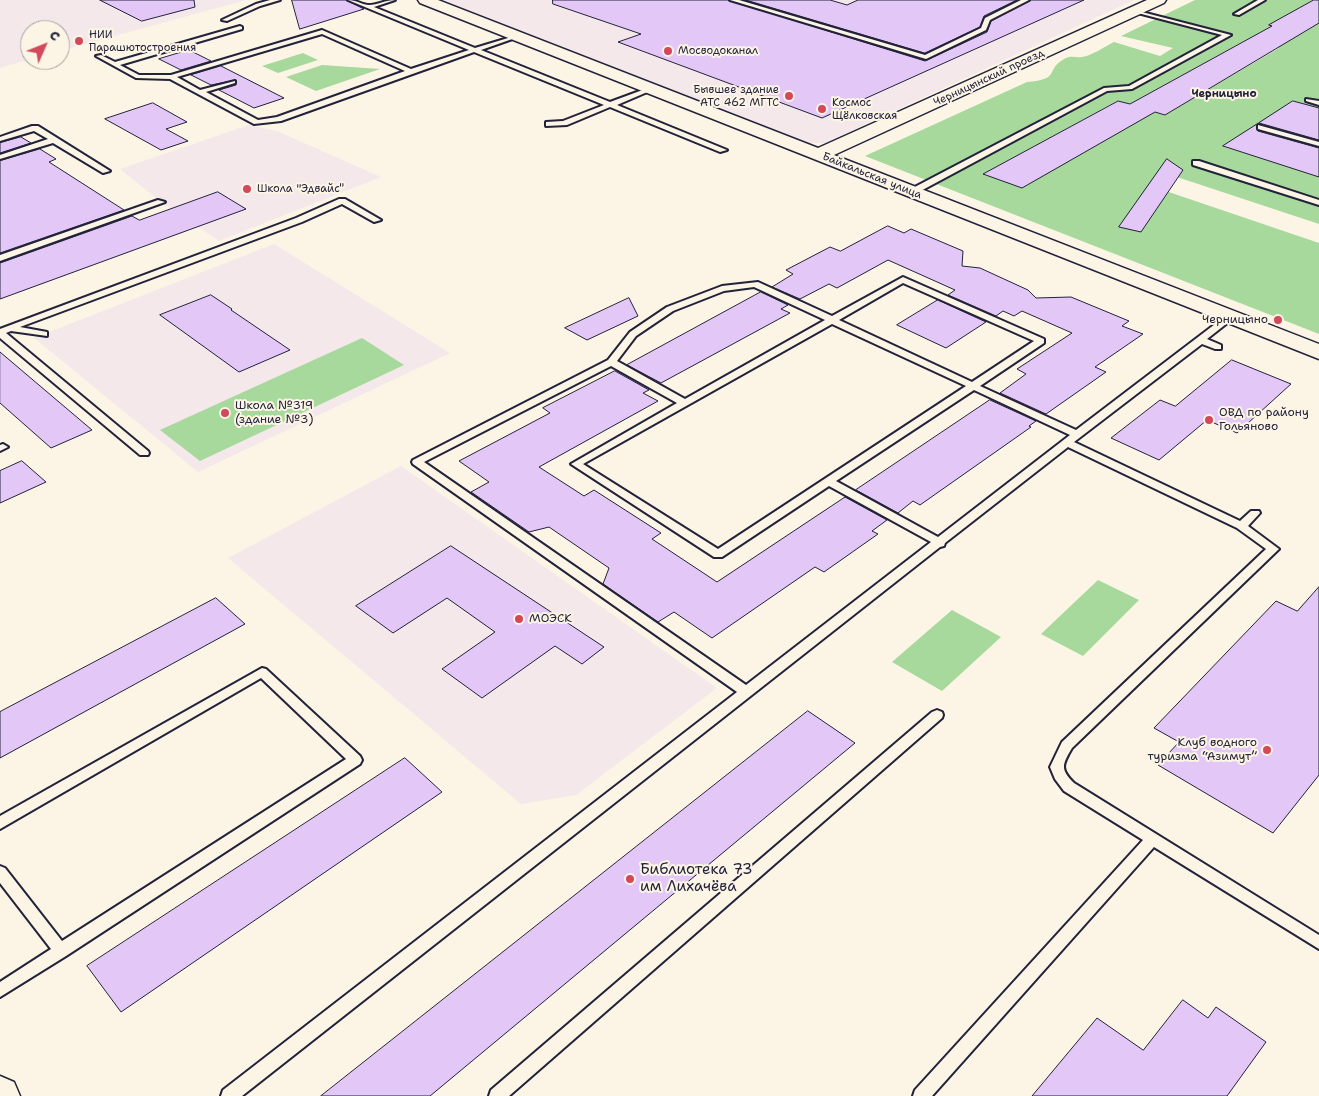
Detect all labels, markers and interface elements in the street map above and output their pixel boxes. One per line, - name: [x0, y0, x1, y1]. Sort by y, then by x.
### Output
- north arrow: [20, 20, 70, 70]
- text: С: [46, 26, 65, 45]
- place label: НИИ Парашютостроения: [89, 28, 196, 54]
- marker: НИИ Парашютостроения: [73, 35, 85, 47]
- place label: Мосводоканал: [678, 44, 758, 58]
- marker: Мосводоканал: [662, 45, 674, 57]
- street label: Черницынский проезд: [932, 47, 1046, 109]
- place label: Бывшее здание АТС 462 МГТС: [693, 83, 779, 109]
- district label: Черницыно: [1191, 87, 1257, 101]
- marker: Бывшее здание АТС 462 МГТС: [783, 90, 795, 102]
- place label: Космос Щёлковская: [832, 96, 897, 122]
- marker: Космос Щёлковская: [816, 103, 828, 115]
- street label: Байкальская улица: [820, 150, 924, 202]
- place label: Школа "Эдвайс": [257, 182, 344, 196]
- marker: Школа "Эдвайс": [241, 183, 253, 195]
- place label: Черницыно: [1202, 313, 1268, 327]
- marker: Черницыно: [1272, 314, 1284, 326]
- place label: Школа №319 (здание №3): [235, 399, 313, 427]
- place label: ОВД по району Гольяново: [1219, 406, 1309, 434]
- marker: Школа №319 (здание №3): [219, 407, 231, 419]
- marker: ОВД по району Гольяново: [1203, 414, 1215, 426]
- place label: МОЭСК: [529, 612, 572, 626]
- marker: МОЭСК: [513, 613, 525, 625]
- place label: Клуб водного туризма “Азимут”: [1147, 736, 1257, 764]
- marker: Клуб водного туризма “Азимут”: [1261, 744, 1273, 756]
- place label: Библиотека 73 им Лихачёва: [640, 861, 753, 896]
- marker: Библиотека 73 им Лихачёва: [624, 873, 636, 885]

